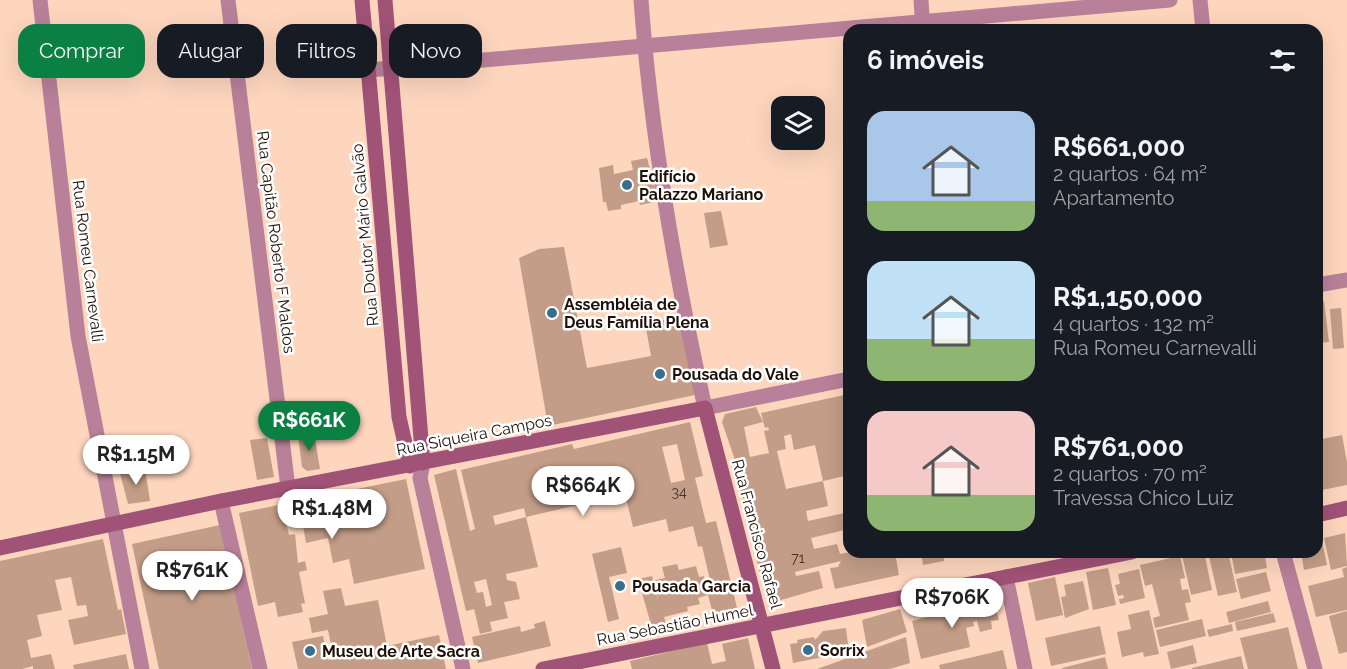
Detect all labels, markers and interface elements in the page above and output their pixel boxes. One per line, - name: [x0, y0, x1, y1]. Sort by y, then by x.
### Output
- chip: Comprar: [18, 24, 145, 78]
- chip: Alugar: [157, 24, 264, 78]
- chip: Filtros: [276, 24, 377, 78]
- chip: Novo: [389, 24, 482, 78]
- icon: filters: [1266, 44, 1299, 77]
- text: 6 imóveis: [867, 45, 984, 75]
- map controls: [771, 96, 825, 150]
- button: layers: [771, 96, 825, 150]
- street label: Rua Capitão Roberto F Maldos: [253, 130, 299, 355]
- text: R$661,000: [1053, 132, 1185, 162]
- icon: home: [915, 135, 987, 207]
- street label: Rua Doutor Mário Galvão: [348, 143, 382, 327]
- text: 2 quartos · 64 m²: [1053, 162, 1207, 186]
- place label: Edifício Palazzo Mariano: [639, 167, 764, 204]
- marker: Edifício Palazzo Mariano: [620, 178, 634, 192]
- street label: Rua Romeu Carnevalli: [69, 179, 107, 343]
- text: Apartamento: [1053, 186, 1175, 210]
- text: R$1,150,000: [1053, 282, 1203, 312]
- icon: home: [915, 285, 987, 357]
- place label: Assembléia de Deus Família Plena: [564, 295, 709, 332]
- marker: Assembléia de Deus Família Plena: [545, 306, 559, 320]
- text: 4 quartos · 132 m²: [1053, 312, 1214, 336]
- text: Rua Romeu Carnevalli: [1053, 336, 1257, 360]
- place label: Pousada do Vale: [672, 365, 799, 384]
- marker: Pousada do Vale: [653, 367, 667, 381]
- pin: R$661K: [260, 401, 358, 452]
- text: R$661K: [272, 408, 346, 432]
- street label: Rua Siqueira Campos: [395, 411, 554, 459]
- text: R$761,000: [1053, 432, 1184, 462]
- pin: R$1.15M: [81, 435, 191, 486]
- icon: home: [915, 435, 987, 507]
- text: R$1.15M: [97, 442, 175, 466]
- street label: Rua Francisco Rafael: [728, 457, 786, 611]
- text: 2 quartos · 70 m²: [1053, 462, 1207, 486]
- pin: R$664K: [534, 466, 632, 517]
- text: R$664K: [545, 473, 621, 497]
- house number: 34: [671, 484, 687, 500]
- text: Travessa Chico Luiz: [1053, 486, 1234, 510]
- pin: R$1.48M: [277, 489, 387, 540]
- text: R$1.48M: [291, 496, 373, 520]
- house number: 71: [791, 550, 805, 566]
- pin: R$761K: [143, 551, 241, 602]
- text: R$761K: [156, 558, 228, 582]
- place label: Pousada Garcia: [632, 577, 751, 596]
- pin: R$706K: [903, 578, 1001, 629]
- marker: Pousada Garcia: [613, 579, 627, 593]
- text: R$706K: [915, 585, 990, 609]
- street label: Rua Sebastião Humel: [595, 600, 755, 649]
- place label: Sorrix: [820, 641, 865, 660]
- place label: Museu de Arte Sacra: [322, 642, 480, 661]
- marker: Sorrix: [801, 643, 815, 657]
- marker: Museu de Arte Sacra: [303, 644, 317, 658]

